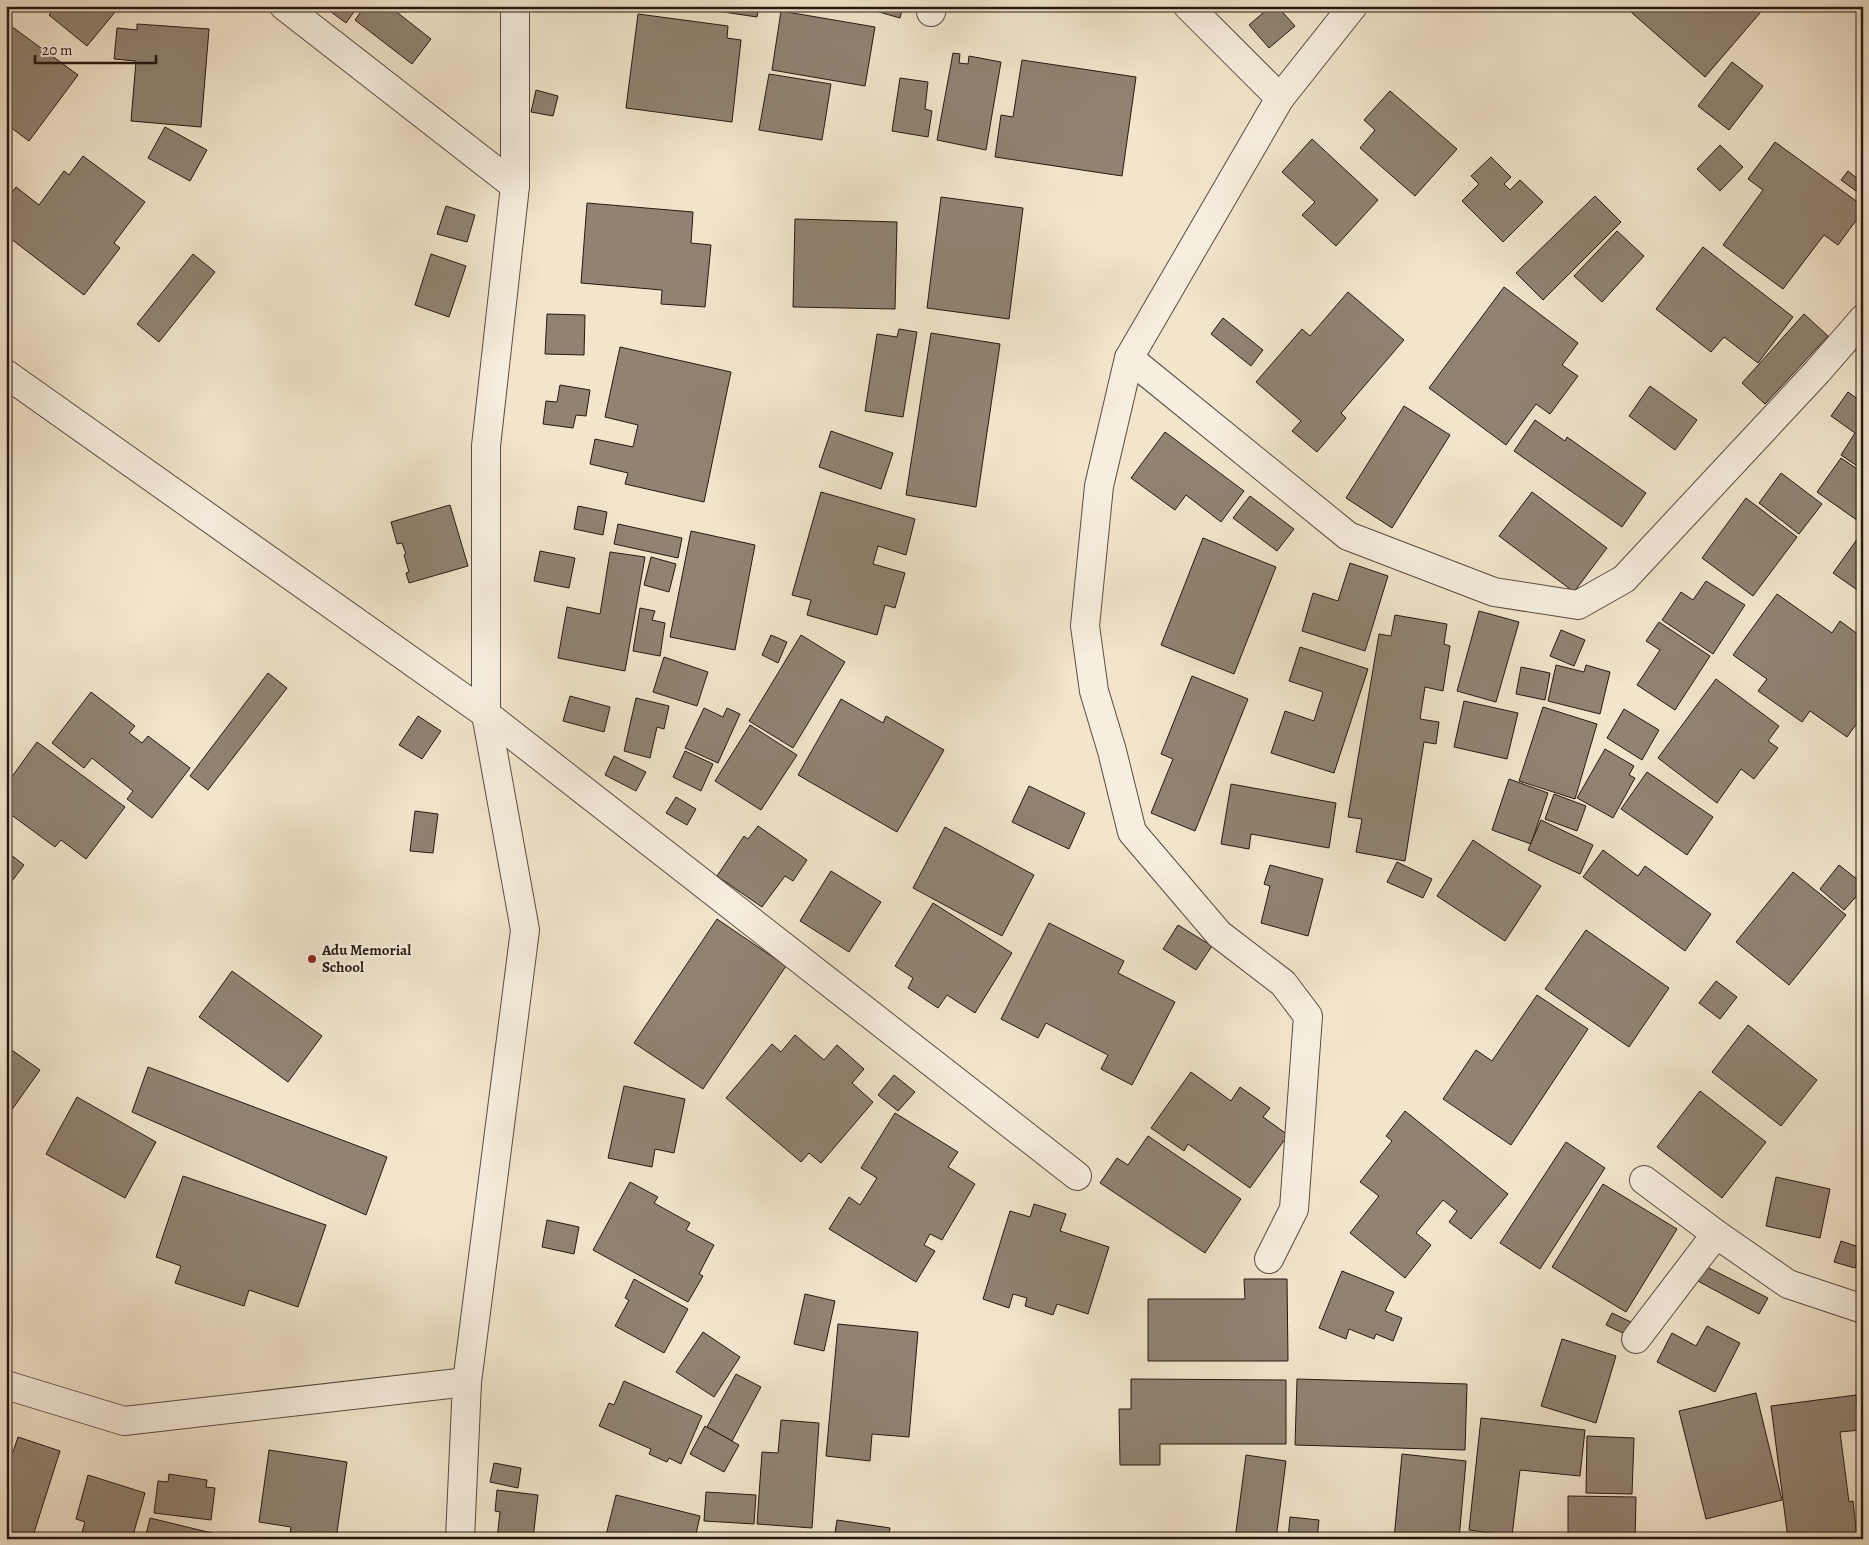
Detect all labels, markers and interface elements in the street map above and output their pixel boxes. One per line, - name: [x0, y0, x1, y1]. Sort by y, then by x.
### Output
- scale bar: [35, 32, 156, 64]
- text: 20 m: [42, 40, 73, 60]
- place label: Adu Memorial School: [321, 940, 411, 977]
- marker: Adu Memorial School: [306, 953, 318, 965]

